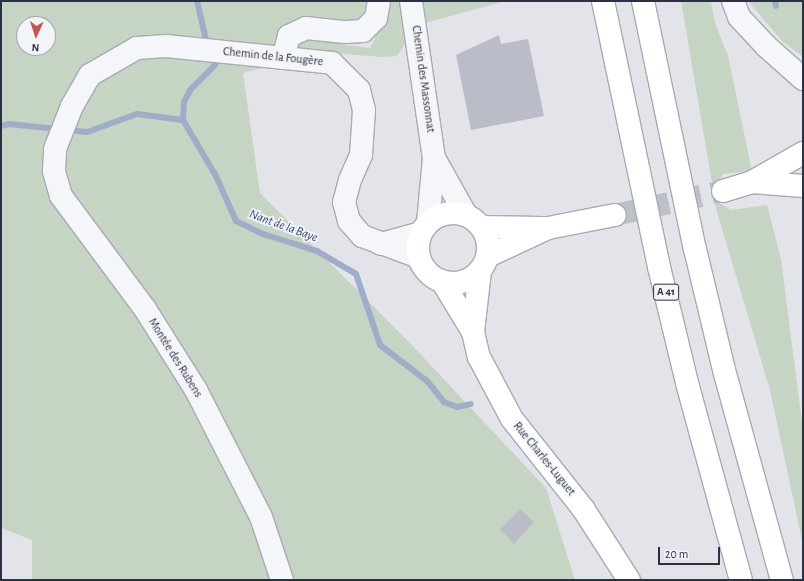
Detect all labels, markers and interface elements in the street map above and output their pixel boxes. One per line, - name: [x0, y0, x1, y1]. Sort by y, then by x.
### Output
- north arrow: [16, 16, 56, 56]
- street label: Chemin des Massonnat: [408, 25, 438, 133]
- text: N: [31, 42, 40, 53]
- street label: Chemin de la Fougère: [222, 45, 324, 69]
- water label: Nant de la Baye: [247, 207, 319, 247]
- road number: A 41: [653, 283, 679, 301]
- street label: Montée des Rubens: [145, 316, 205, 400]
- street label: Rue Charles-Luguet: [510, 419, 578, 499]
- scale bar: [660, 539, 722, 565]
- text: 20 m: [665, 548, 688, 560]

